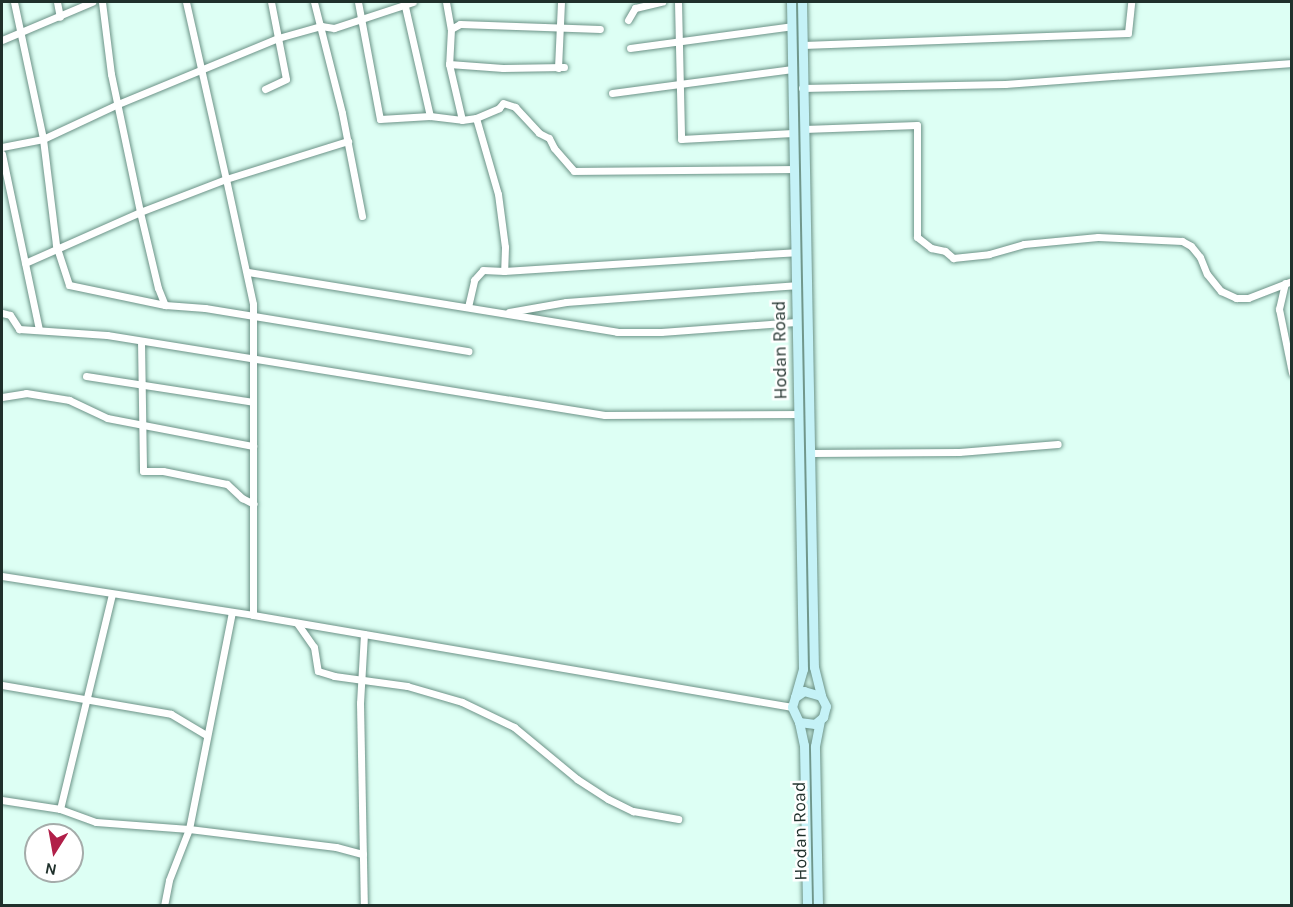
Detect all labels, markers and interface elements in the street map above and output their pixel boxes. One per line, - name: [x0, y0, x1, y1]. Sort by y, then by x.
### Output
- street label: Hodan Road: [768, 300, 792, 400]
- street label: Hodan Road: [788, 781, 812, 881]
- north arrow: [24, 823, 84, 883]
- text: N: [43, 859, 58, 880]

